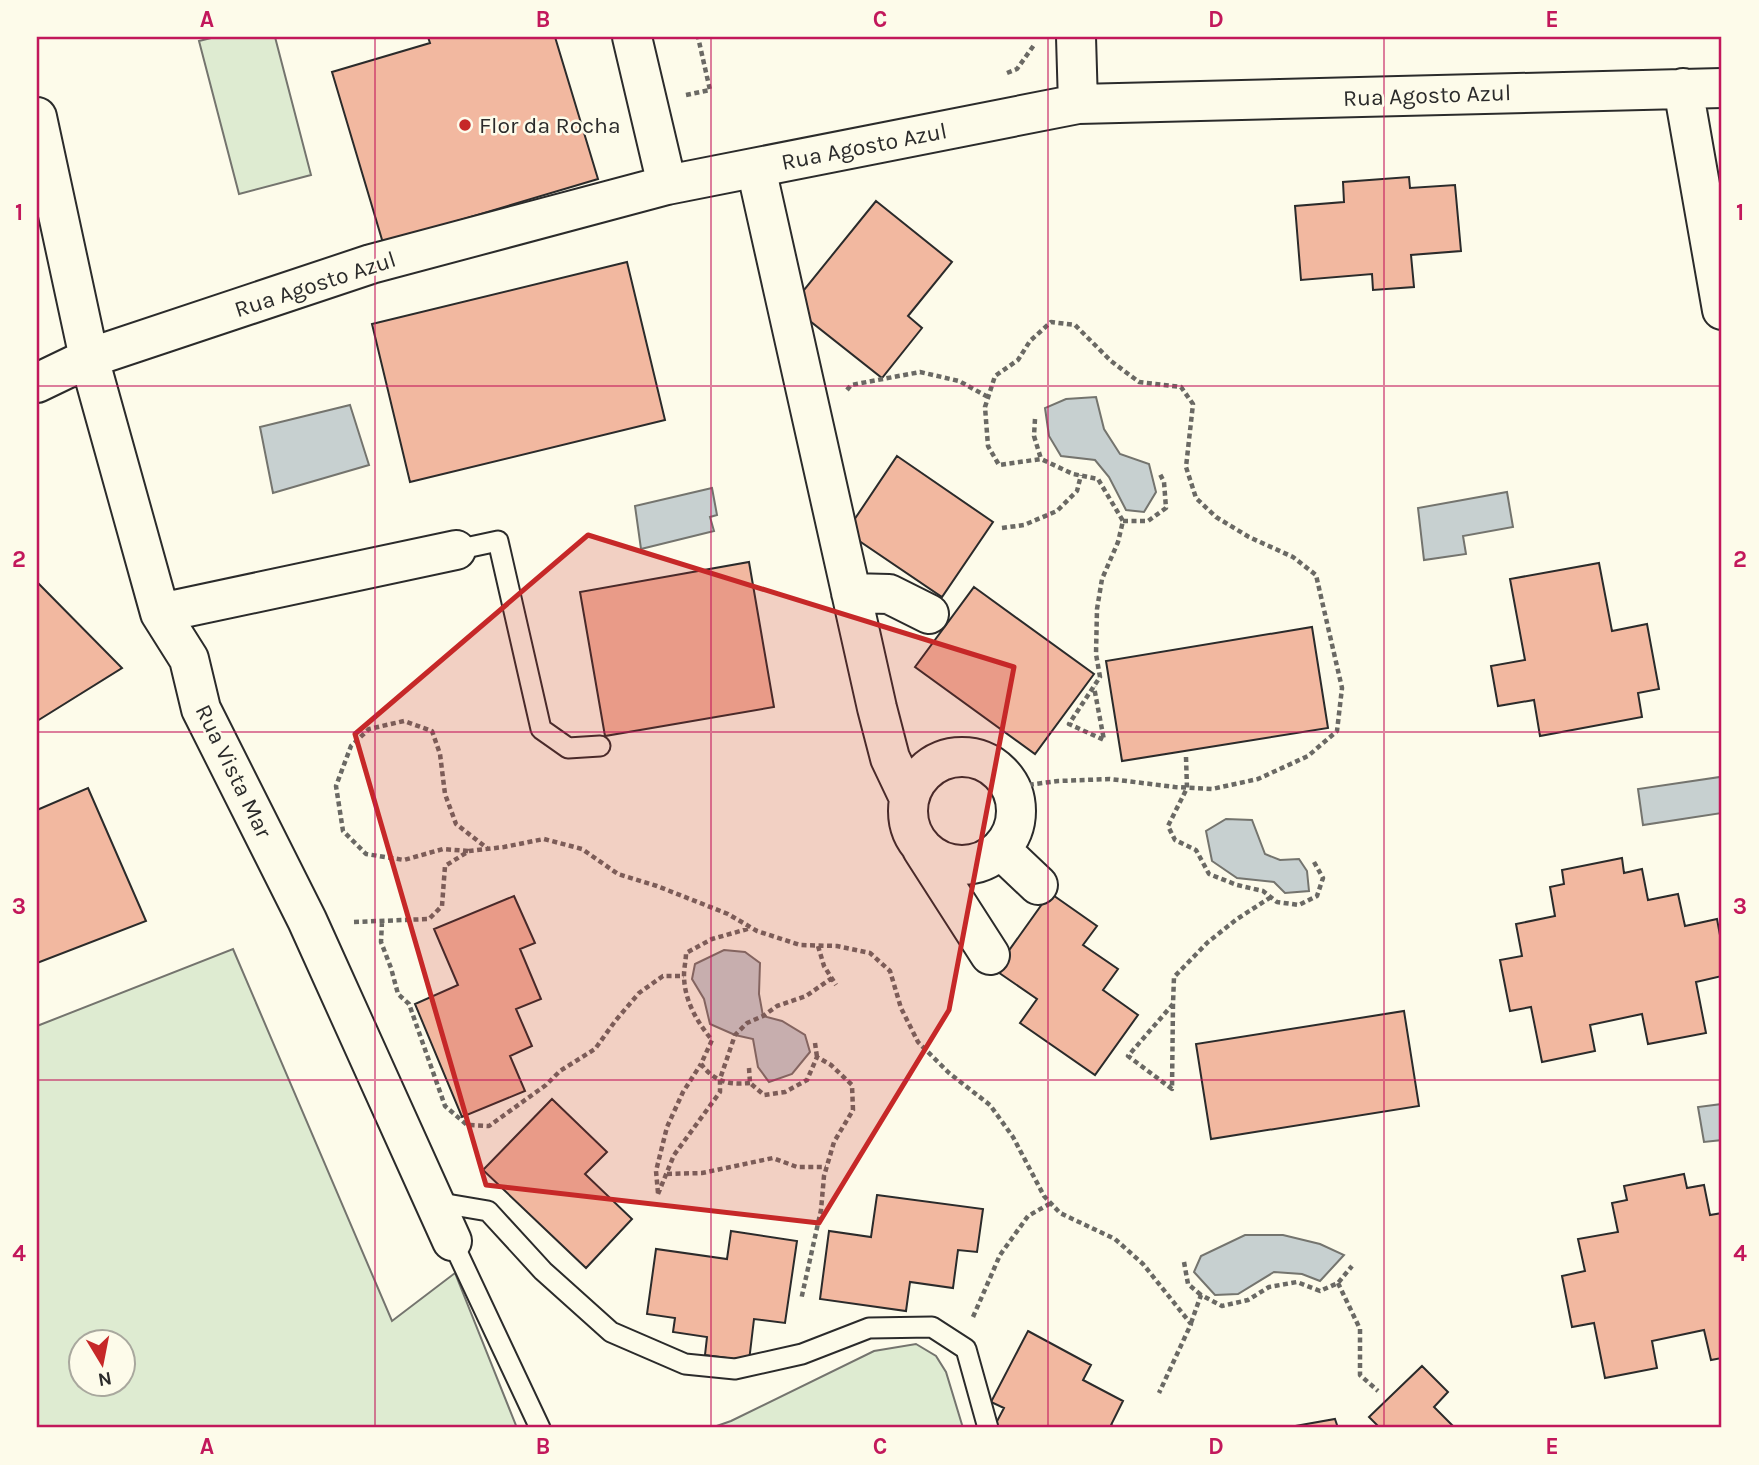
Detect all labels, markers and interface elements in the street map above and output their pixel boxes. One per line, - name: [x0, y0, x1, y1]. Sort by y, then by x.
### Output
- text: A: [200, 6, 214, 33]
- text: B: [536, 6, 550, 33]
- text: C: [873, 6, 887, 33]
- text: D: [1208, 6, 1224, 33]
- text: E: [1545, 6, 1559, 33]
- street label: Rua Agosto Azul: [1343, 79, 1512, 112]
- place label: Flor da Rocha: [479, 112, 621, 139]
- marker: Flor da Rocha: [457, 117, 473, 133]
- street label: Rua Agosto Azul: [779, 117, 949, 176]
- text: 1: [15, 199, 23, 226]
- text: 1: [1736, 199, 1744, 226]
- street label: Rua Agosto Azul: [231, 246, 399, 323]
- text: 2: [12, 546, 26, 573]
- text: 2: [1733, 546, 1747, 573]
- street label: Rua Vista Mar: [190, 700, 278, 843]
- text: 3: [12, 893, 26, 920]
- text: 3: [1733, 893, 1747, 920]
- text: 4: [12, 1240, 26, 1267]
- text: 4: [1733, 1240, 1747, 1267]
- north arrow: [66, 1328, 136, 1398]
- text: N: [96, 1367, 113, 1391]
- text: A: [200, 1433, 214, 1460]
- text: B: [536, 1433, 550, 1460]
- text: C: [873, 1433, 887, 1460]
- text: D: [1208, 1433, 1224, 1460]
- text: E: [1545, 1433, 1559, 1460]

